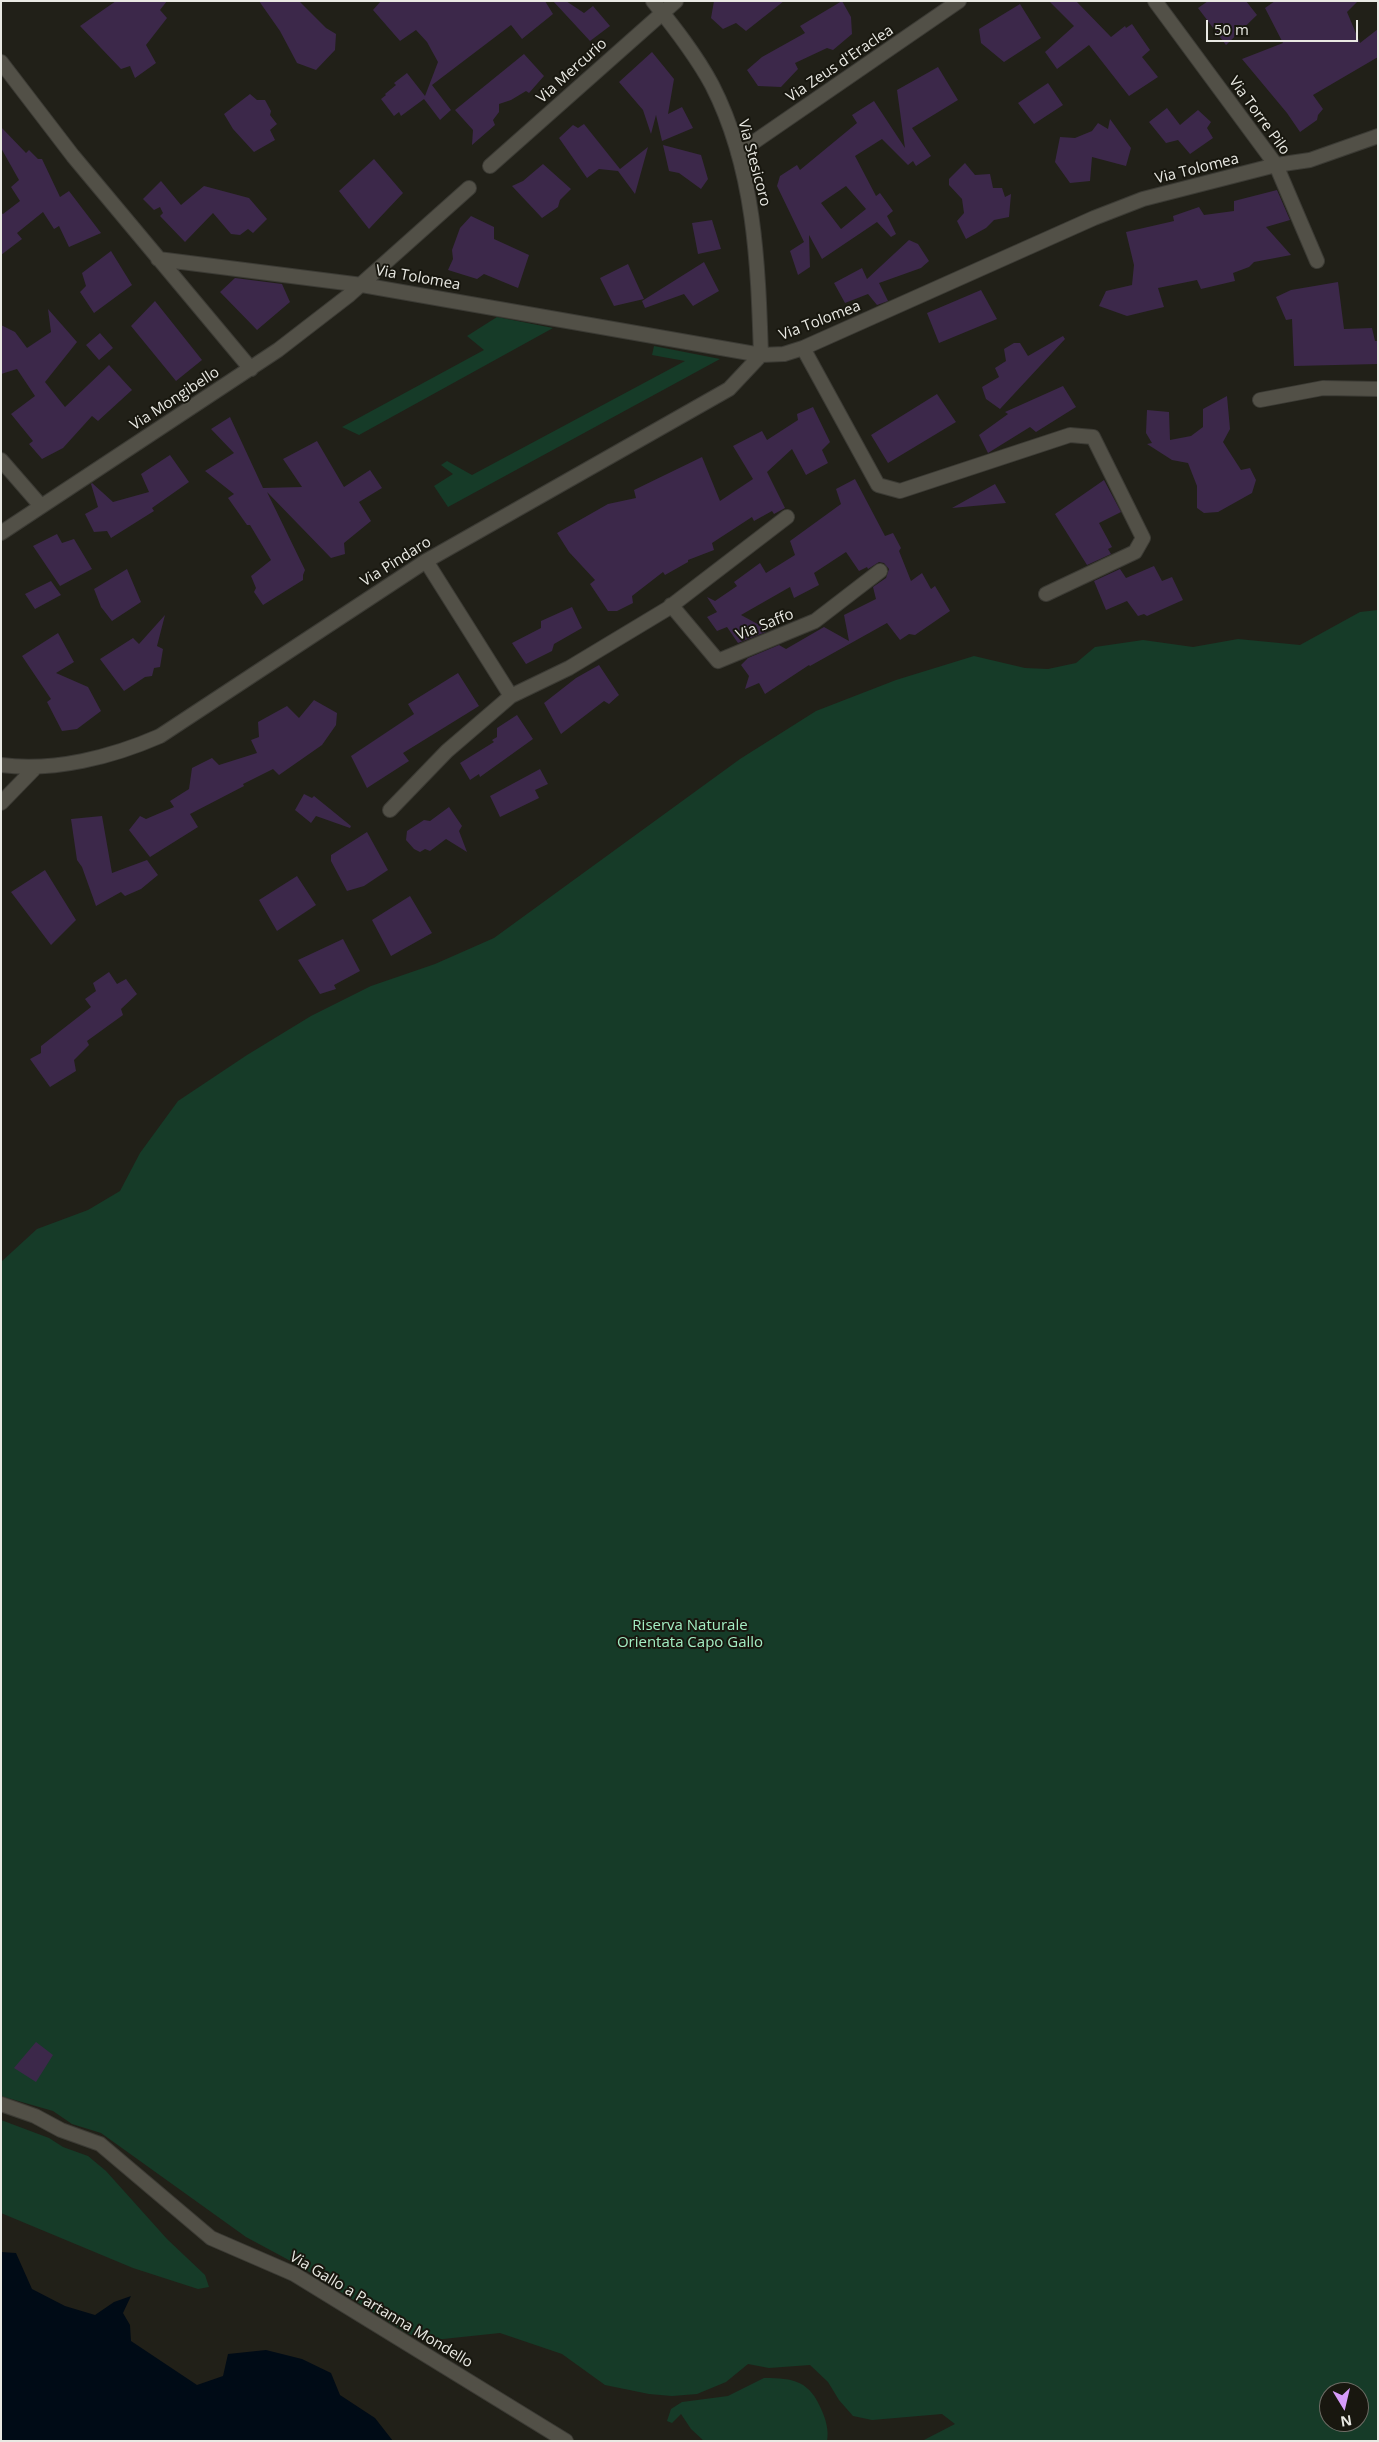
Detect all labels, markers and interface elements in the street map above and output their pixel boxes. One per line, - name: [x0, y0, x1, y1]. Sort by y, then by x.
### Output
- scale bar: [1209, 10, 1362, 42]
- text: 50 m: [1214, 19, 1249, 39]
- street label: Via Zeus d'Eraclea: [783, 22, 897, 106]
- street label: Via Mercurio: [533, 35, 611, 107]
- street label: Via Torre Pilo: [1225, 73, 1293, 159]
- street label: Via Stesicoro: [734, 118, 774, 208]
- street label: Via Tolomea: [1153, 150, 1241, 188]
- street label: Via Tolomea: [374, 262, 462, 294]
- street label: Via Tolomea: [777, 297, 863, 345]
- street label: Via Mongibello: [127, 363, 223, 435]
- street label: Via Pindaro: [357, 533, 435, 591]
- street label: Via Saffo: [734, 605, 796, 645]
- park label: Riserva Naturale Orientata Capo Gallo: [617, 1617, 763, 1652]
- street label: Via Gallo a Partanna Mondello: [286, 2248, 476, 2372]
- north arrow: [1319, 2382, 1369, 2432]
- text: N: [1339, 2411, 1353, 2432]

